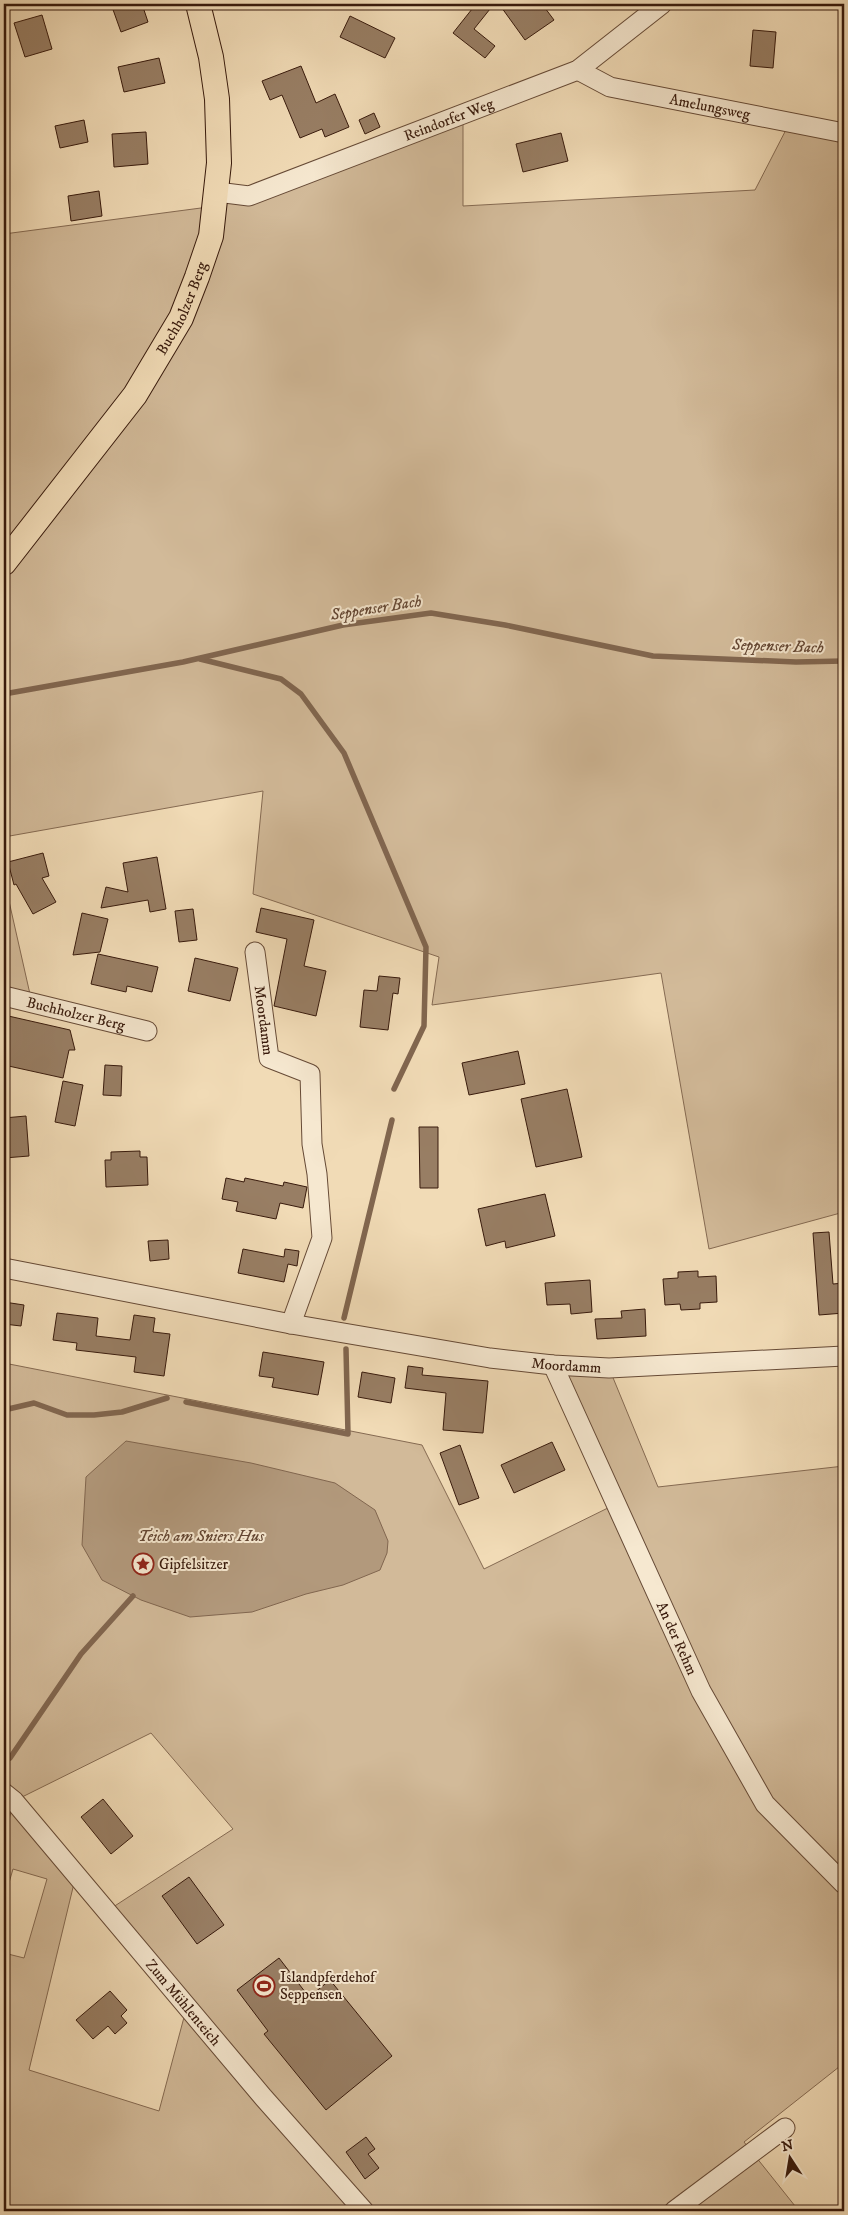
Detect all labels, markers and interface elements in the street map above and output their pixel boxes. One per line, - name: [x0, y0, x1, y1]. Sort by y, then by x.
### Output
- street label: Amelungsweg: [668, 89, 753, 124]
- street label: Reindorfer Weg: [401, 94, 497, 145]
- street label: Buchholzer Berg: [152, 258, 211, 358]
- water label: Seppenser Bach: [328, 591, 423, 625]
- water label: Seppenser Bach: [731, 634, 824, 658]
- street label: Moordamm: [250, 984, 278, 1056]
- street label: Buchholzer Berg: [25, 992, 128, 1035]
- street label: Moordamm: [530, 1353, 602, 1377]
- water label: Teich am Sniers Hus: [138, 1526, 265, 1546]
- place icon: Gipfelsitzer: [131, 1552, 155, 1576]
- place label: Gipfelsitzer: [159, 1555, 229, 1574]
- street label: An der Rehm: [652, 1599, 702, 1678]
- street label: Zum Mühlenteich: [141, 1955, 225, 2050]
- place label: Islandpferdehof Seppensen: [280, 1968, 377, 2004]
- sports icon: Islandpferdehof Seppensen: [252, 1974, 276, 1998]
- north arrow: [766, 2132, 816, 2182]
- text: N: [780, 2136, 795, 2156]

